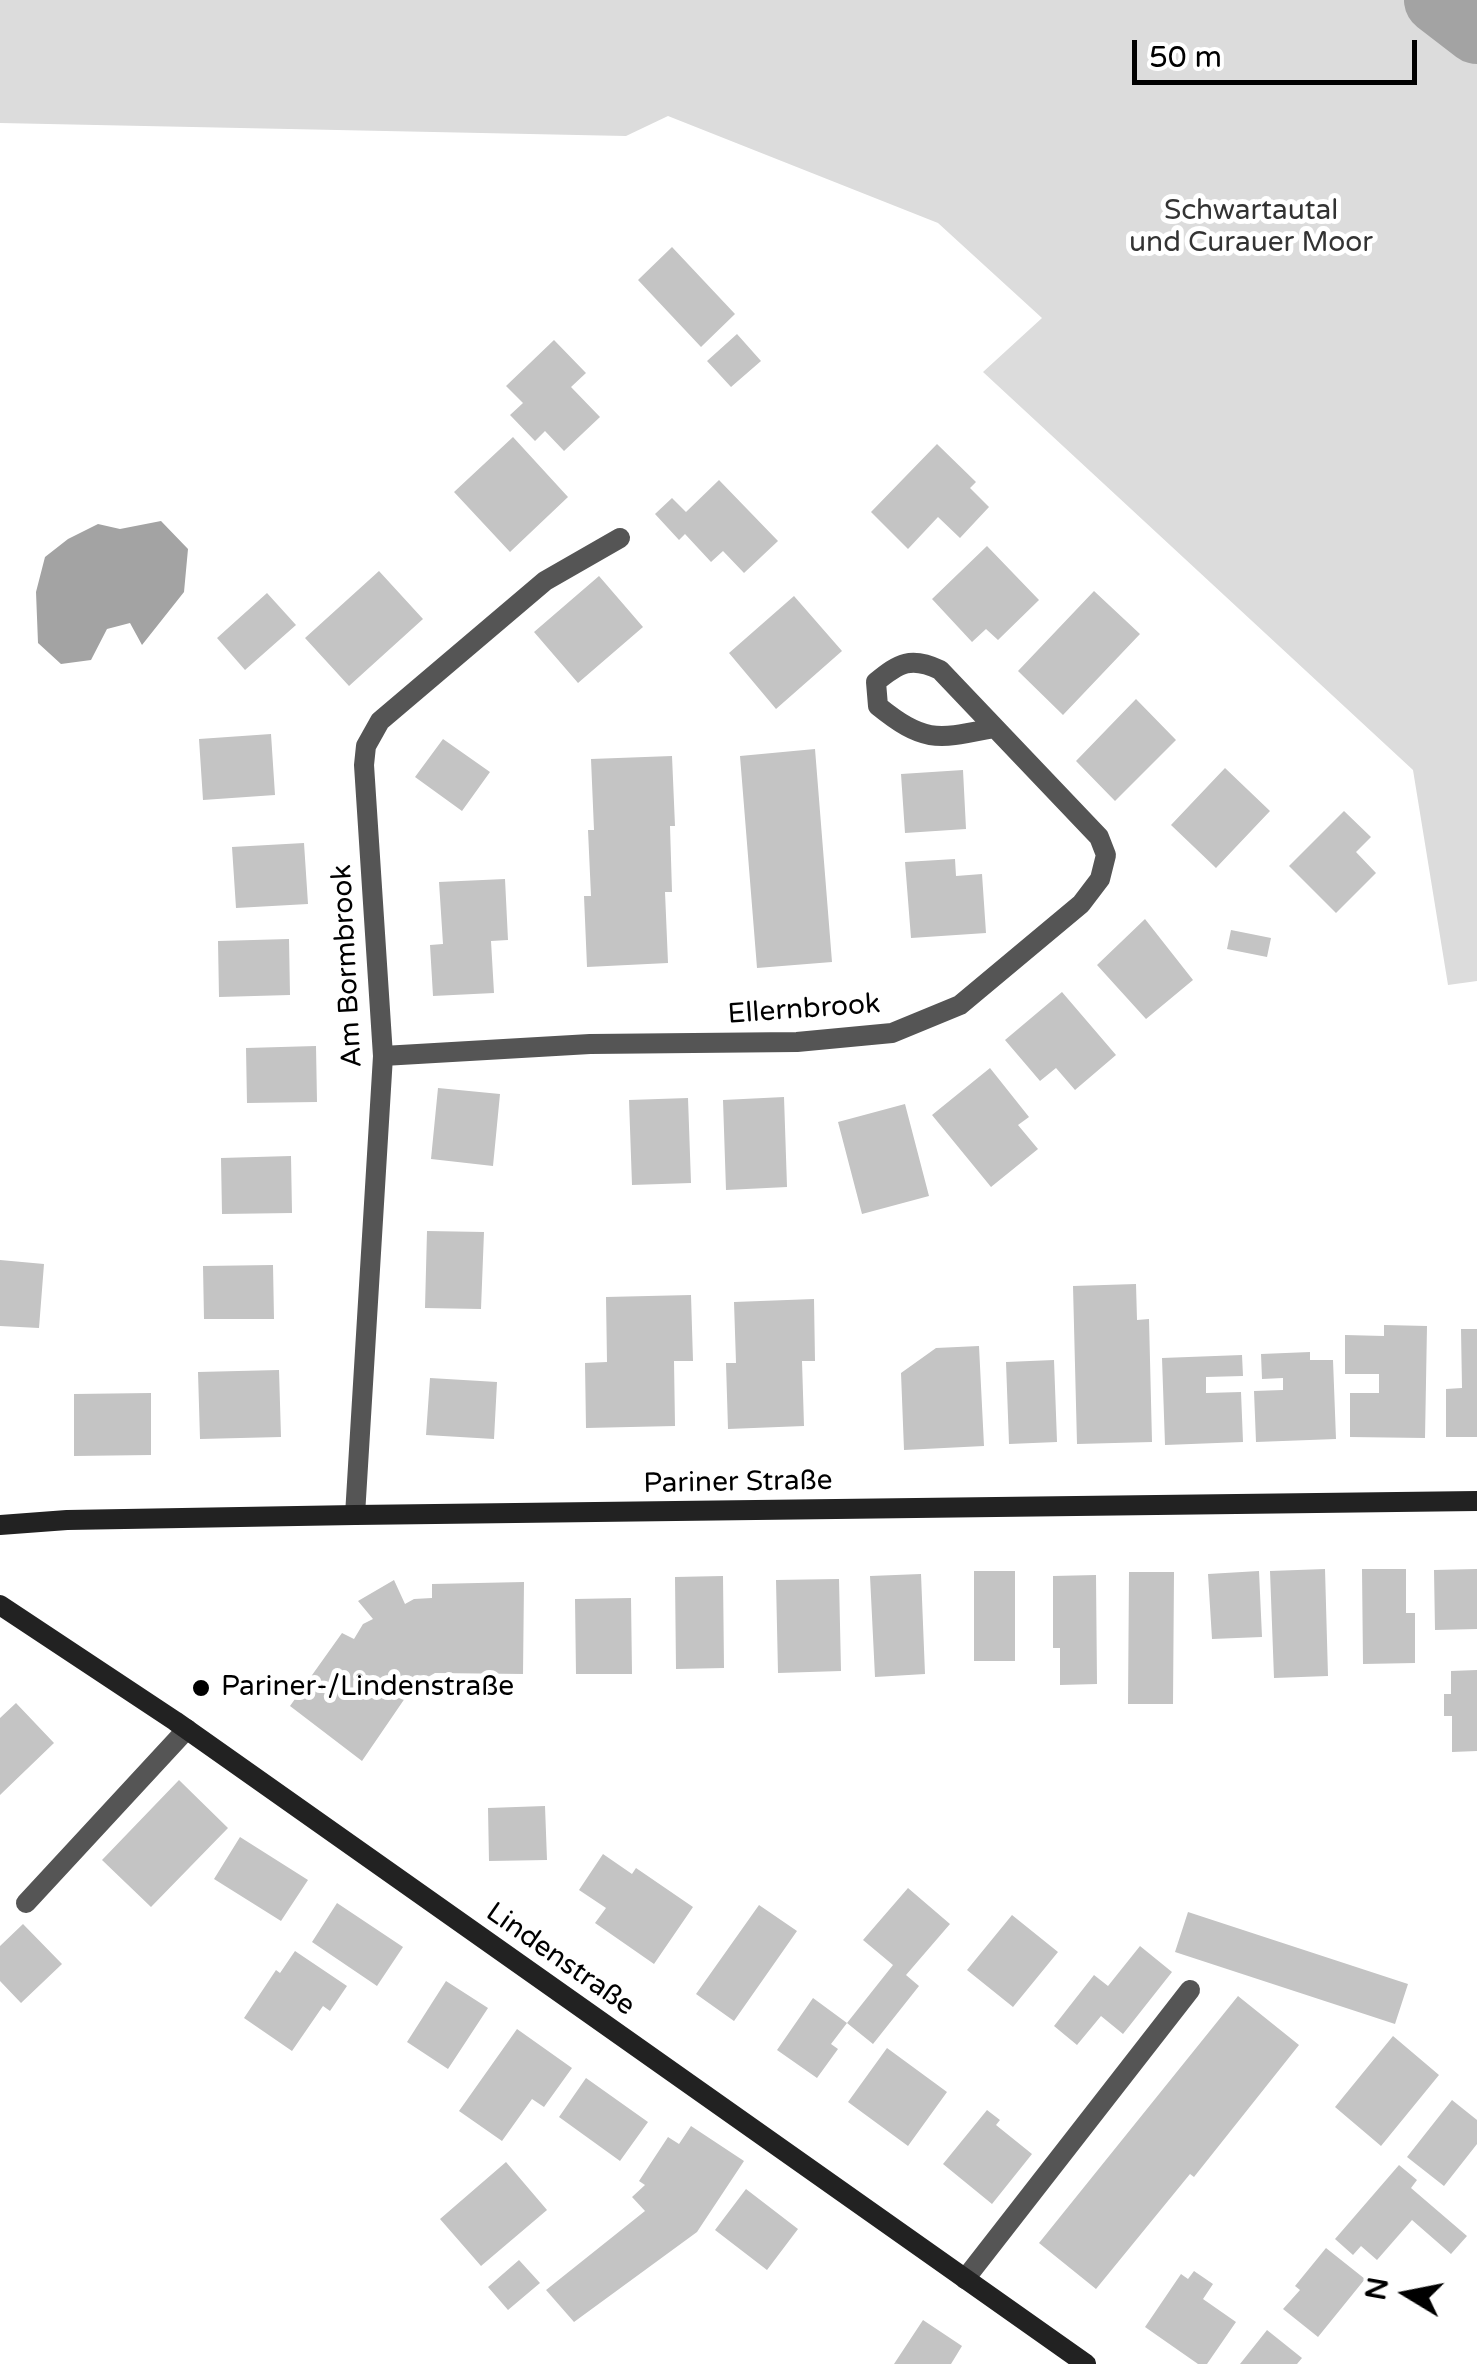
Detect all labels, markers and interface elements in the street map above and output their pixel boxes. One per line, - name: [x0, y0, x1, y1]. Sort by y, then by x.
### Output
- scale bar: [1137, 20, 1422, 82]
- text: 50 m: [1149, 39, 1222, 76]
- park label: Schwartautal und Curauer Moor: [1129, 195, 1373, 261]
- street label: Am Bormbrook: [326, 863, 370, 1069]
- street label: Ellernbrook: [727, 988, 881, 1032]
- street label: Pariner Straße: [643, 1465, 833, 1501]
- place label: Pariner-/Lindenstraße: [221, 1671, 514, 1705]
- marker: Pariner-/Lindenstraße: [190, 1677, 212, 1699]
- street label: Lindenstraße: [479, 1896, 641, 2024]
- north arrow: [1357, 2244, 1457, 2344]
- text: N: [1359, 2275, 1396, 2303]

